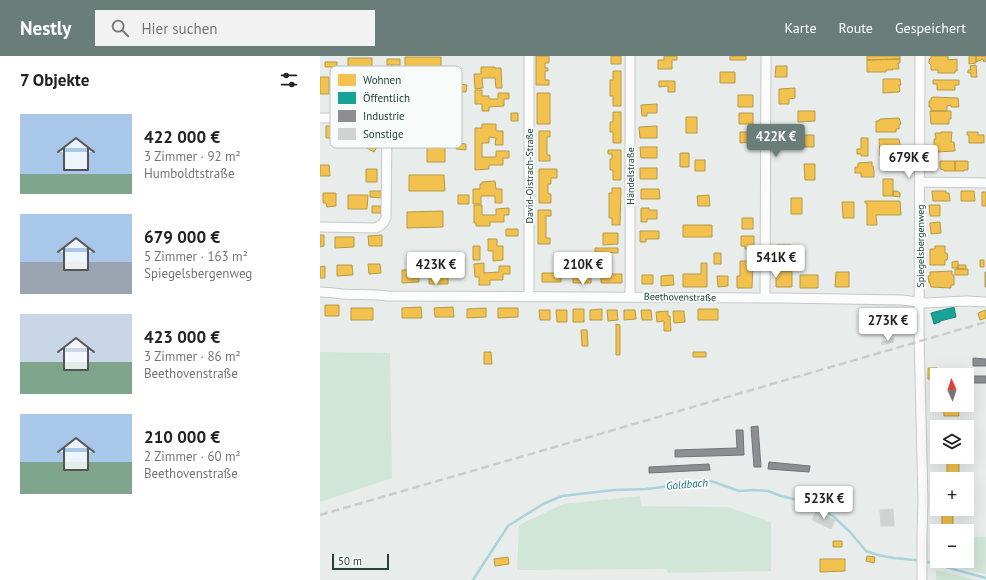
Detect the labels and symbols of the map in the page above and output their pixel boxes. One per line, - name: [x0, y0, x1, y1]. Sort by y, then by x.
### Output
- legend: [330, 66, 462, 148]
- text: Wohnen: [363, 73, 401, 87]
- text: Öffentlich: [363, 91, 410, 105]
- text: Industrie: [363, 109, 405, 123]
- pin: 422K €: [743, 124, 809, 158]
- text: Sonstige: [363, 127, 404, 141]
- street label: David-Oistrach-Straße: [523, 128, 536, 224]
- pin: 679K €: [876, 145, 942, 179]
- street label: Händelstraße: [624, 147, 637, 205]
- street label: Spiegelsbergenweg: [914, 204, 927, 288]
- pin: 541K €: [743, 245, 809, 279]
- pin: 423K €: [403, 252, 469, 286]
- pin: 210K €: [550, 252, 616, 286]
- street label: Beethovenstraße: [644, 290, 716, 304]
- pin: 273K €: [855, 308, 921, 342]
- north arrow: [930, 368, 974, 412]
- water label: Goldbach: [665, 475, 709, 493]
- pin: 523K €: [791, 486, 857, 520]
- scale bar: [332, 552, 389, 571]

